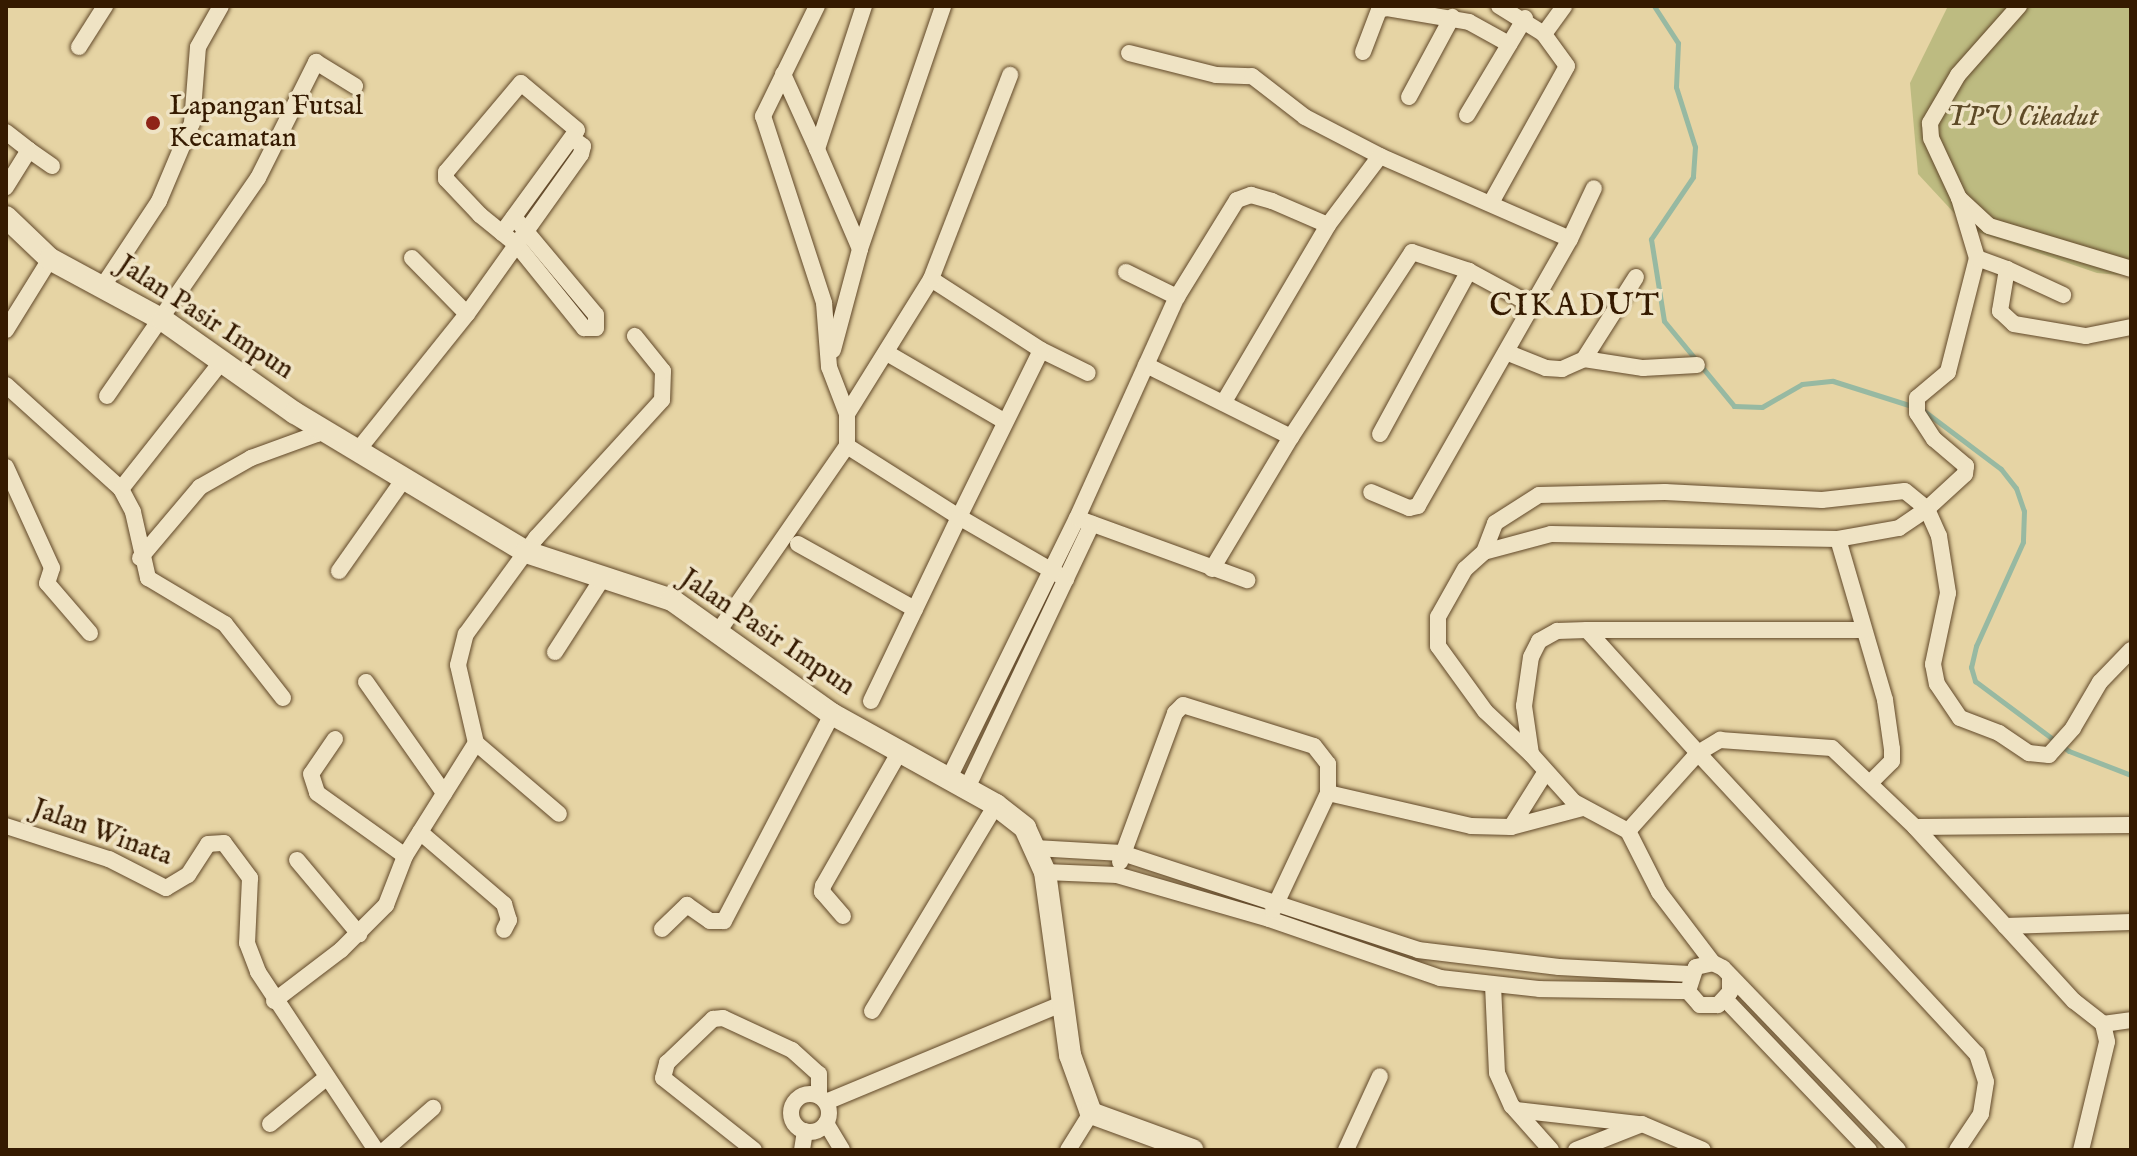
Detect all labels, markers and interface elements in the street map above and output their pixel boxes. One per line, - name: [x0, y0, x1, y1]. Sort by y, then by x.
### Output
- place label: Lapangan Futsal Kecamatan: [169, 90, 363, 156]
- park label: TPU Cikadut: [1946, 101, 2098, 135]
- marker: Lapangan Futsal Kecamatan: [144, 114, 162, 132]
- street label: Jalan Pasir Impun: [110, 248, 300, 388]
- district label: CIKADUT: [1489, 288, 1661, 326]
- street label: Jalan Pasir Impun: [673, 562, 861, 704]
- street label: Jalan Winata: [27, 792, 177, 874]

